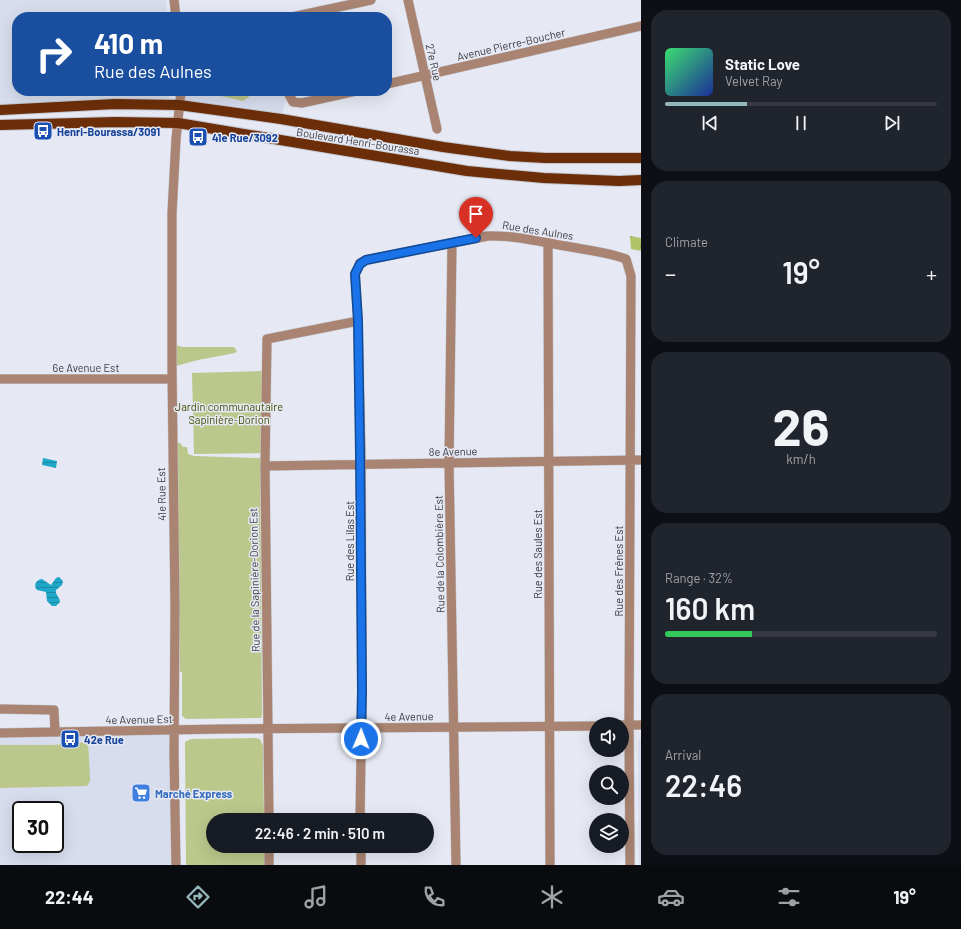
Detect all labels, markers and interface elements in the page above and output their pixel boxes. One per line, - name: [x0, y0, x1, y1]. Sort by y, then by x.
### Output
- street label: Avenue Pierre-Boucher: [456, 25, 566, 63]
- text: 410 m: [94, 26, 163, 60]
- icon: right: [28, 28, 80, 80]
- street label: 27e Rue: [423, 42, 445, 82]
- text: Static Love: [725, 55, 800, 73]
- text: Rue des Aulnes: [94, 60, 212, 82]
- text: Velvet Ray: [725, 73, 783, 89]
- icon: previous: [699, 112, 721, 134]
- icon: pause: [790, 112, 812, 134]
- icon: next: [881, 112, 903, 134]
- bus stop icon: Henri-Bourassa/3091: [32, 120, 54, 142]
- place label: Henri-Bourassa/3091: [57, 125, 160, 138]
- street label: Boulevard Henri-Bourassa: [296, 125, 420, 157]
- bus stop icon: 41e Rue/3092: [187, 126, 209, 148]
- place label: 41e Rue/3092: [212, 131, 278, 144]
- pin: [459, 197, 493, 238]
- icon: arrive: [465, 203, 487, 225]
- street label: Rue des Aulnes: [501, 218, 575, 242]
- text: Climate: [665, 234, 708, 250]
- text: 19°: [782, 254, 820, 290]
- text: −: [665, 260, 676, 286]
- text: +: [926, 260, 937, 286]
- street label: 6e Avenue Est: [53, 361, 119, 374]
- text: 26: [772, 394, 830, 456]
- park label: Jardin communautaire Sapinière-Dorion: [175, 400, 283, 426]
- street label: 8e Avenue: [429, 444, 478, 458]
- text: km/h: [786, 451, 816, 467]
- street label: 41e Rue Est: [154, 467, 168, 521]
- street label: Rue de la Colombière Est: [431, 495, 447, 613]
- street label: Rue des Lilas Est: [343, 501, 356, 581]
- street label: Rue de la Sapinière-Dorion Est: [246, 508, 262, 652]
- street label: Rue des Saules Est: [531, 509, 544, 599]
- street label: Rue des Frênes Est: [612, 526, 625, 616]
- text: Range · 32%: [665, 570, 733, 586]
- text: 160 km: [665, 590, 755, 626]
- street label: 4e Avenue: [384, 709, 434, 723]
- street label: 4e Avenue Est: [105, 712, 173, 726]
- map controls: [589, 717, 629, 853]
- button: sound: [589, 717, 629, 757]
- position arrow: [340, 718, 382, 760]
- bus stop icon: 42e Rue: [59, 728, 81, 750]
- place label: 42e Rue: [84, 733, 124, 746]
- text: Arrival: [665, 747, 701, 763]
- button: search: [589, 765, 629, 805]
- text: 22:46: [665, 767, 742, 803]
- supermarket icon: Marché Express: [130, 782, 152, 804]
- place label: Marché Express: [155, 787, 233, 800]
- speed limit sign: 30: [12, 801, 64, 853]
- button: layers: [589, 813, 629, 853]
- text: 22:46 · 2 min · 510 m: [255, 824, 385, 842]
- icon: directions: [184, 883, 212, 911]
- icon: music: [302, 883, 330, 911]
- icon: phone: [420, 883, 448, 911]
- icon: climate: [538, 883, 566, 911]
- icon: car: [657, 883, 685, 911]
- icon: filters: [775, 883, 803, 911]
- text: 22:44: [45, 886, 94, 908]
- text: 19°: [893, 886, 916, 908]

